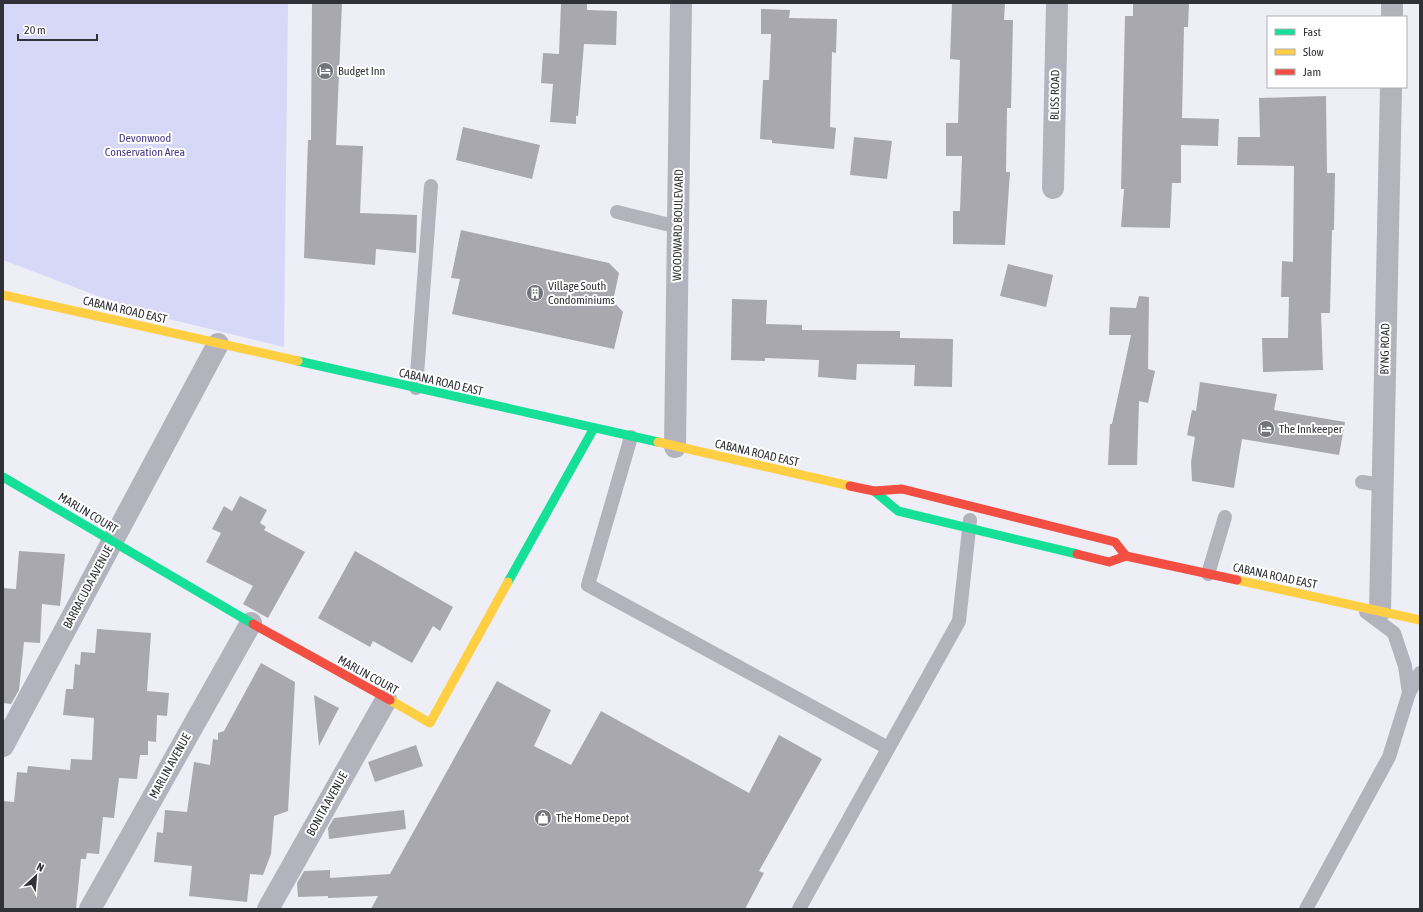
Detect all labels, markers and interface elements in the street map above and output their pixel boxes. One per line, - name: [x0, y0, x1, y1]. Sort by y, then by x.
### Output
- scale bar: [18, 16, 97, 42]
- legend: [1267, 16, 1407, 88]
- text: 20 m: [24, 23, 46, 37]
- text: Fast: [1303, 25, 1321, 39]
- text: Slow: [1303, 45, 1324, 59]
- hotel icon: Budget Inn: [315, 61, 335, 81]
- place label: Budget Inn: [338, 64, 385, 78]
- text: Jam: [1303, 65, 1321, 79]
- street label: BLISS ROAD: [1048, 69, 1062, 120]
- park label: Devonwood Conservation Area: [105, 131, 185, 159]
- street label: WOODWARD BOULEVARD: [670, 169, 686, 281]
- place label: Village South Condominiums: [548, 279, 615, 307]
- building icon: Village South Condominiums: [525, 283, 545, 303]
- street label: CABANA ROAD EAST: [82, 294, 169, 327]
- street label: BYNG ROAD: [1378, 323, 1392, 375]
- street label: CABANA ROAD EAST: [398, 366, 485, 399]
- hotel icon: The Innkeeper: [1256, 419, 1276, 439]
- place label: The Innkeeper: [1279, 422, 1343, 436]
- street label: CABANA ROAD EAST: [714, 437, 801, 470]
- street label: MARLIN COURT: [56, 490, 121, 537]
- street label: BARRACUDA AVENUE: [60, 543, 116, 631]
- street label: CABANA ROAD EAST: [1232, 560, 1319, 592]
- street label: MARLIN COURT: [335, 653, 401, 698]
- street label: MARLIN AVENUE: [146, 731, 194, 801]
- street label: BONITA AVENUE: [304, 770, 350, 838]
- shop icon: The Home Depot: [533, 808, 553, 828]
- place label: The Home Depot: [556, 811, 630, 825]
- north arrow: [16, 856, 56, 896]
- text: N: [35, 860, 46, 874]

